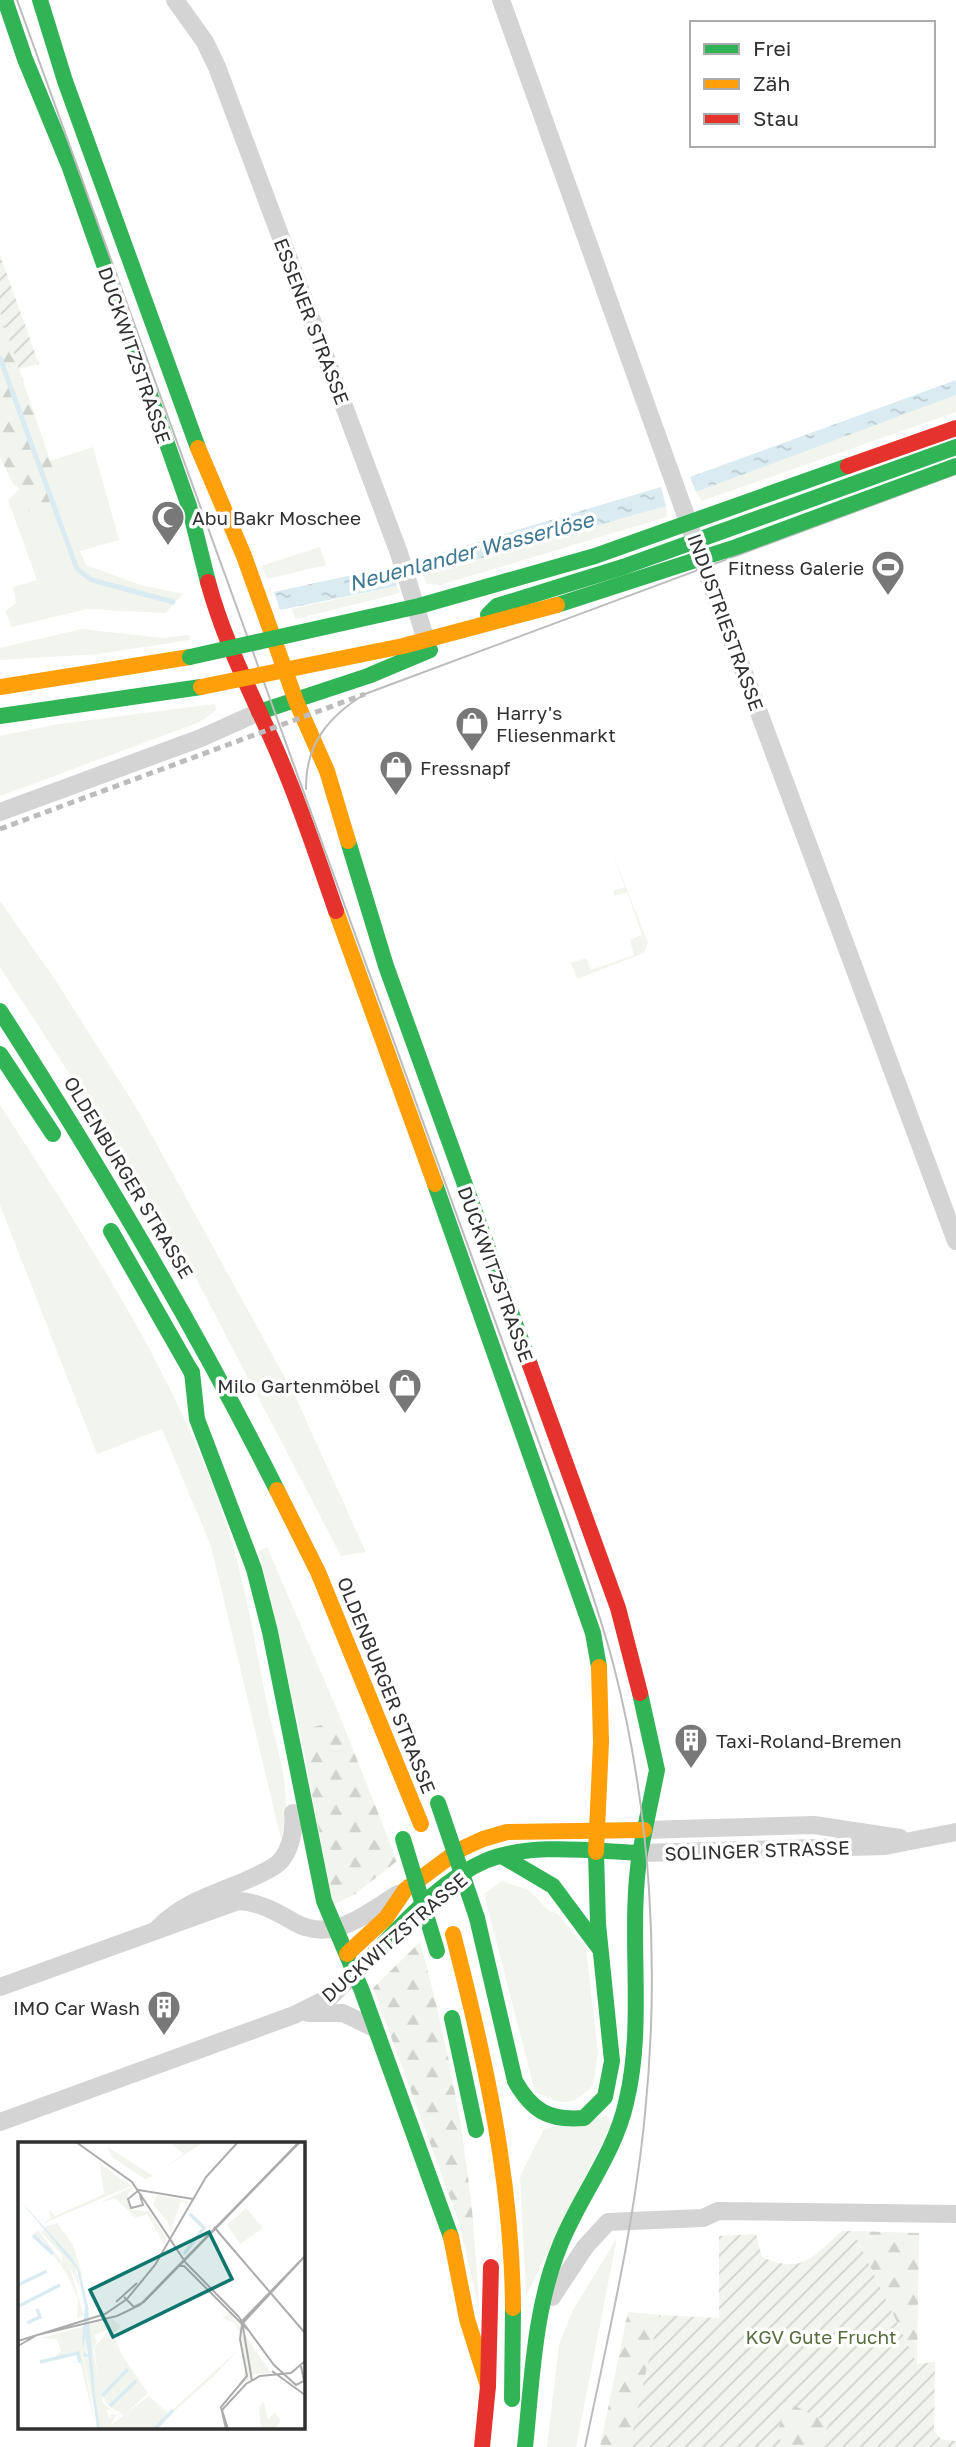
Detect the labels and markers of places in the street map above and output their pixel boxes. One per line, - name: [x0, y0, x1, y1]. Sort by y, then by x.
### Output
- mosque icon: Abu Bakr Moschee: [149, 498, 187, 547]
- place label: Abu Bakr Moschee: [192, 506, 361, 529]
- sports icon: Fitness Galerie: [869, 548, 907, 597]
- place label: Fitness Galerie: [728, 556, 864, 579]
- place label: Harry's Fliesenmarkt: [496, 701, 616, 746]
- shop icon: Harry's Fliesenmarkt: [453, 704, 491, 753]
- shop icon: Fressnapf: [377, 748, 415, 797]
- place label: Fressnapf: [420, 756, 511, 779]
- shop icon: Milo Gartenmöbel: [386, 1366, 424, 1415]
- place label: Milo Gartenmöbel: [217, 1374, 380, 1397]
- building icon: Taxi-Roland-Bremen: [672, 1721, 710, 1770]
- place label: Taxi-Roland-Bremen: [716, 1729, 902, 1752]
- building icon: IMO Car Wash: [145, 1988, 183, 2037]
- place label: IMO Car Wash: [13, 1996, 140, 2019]

